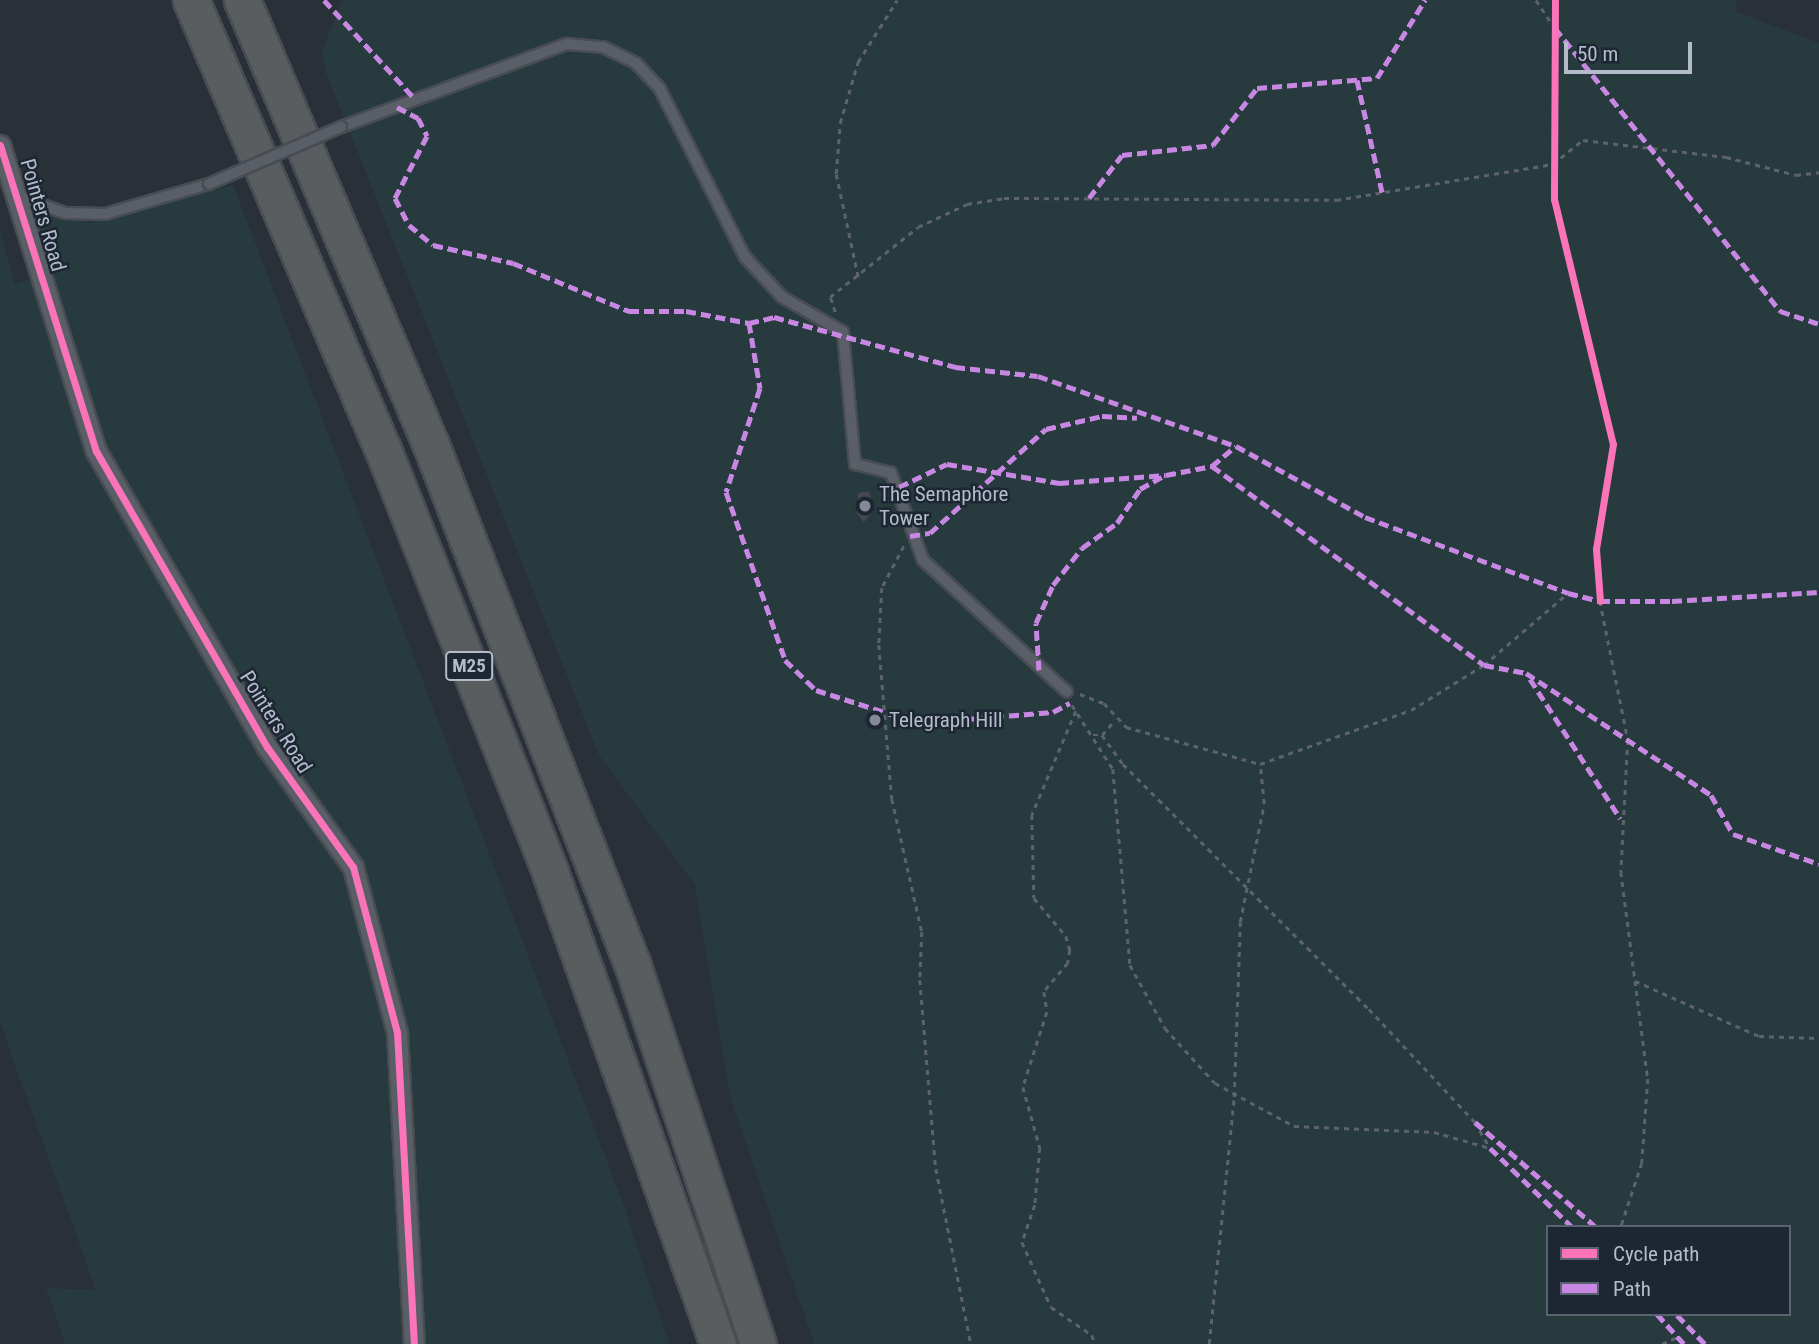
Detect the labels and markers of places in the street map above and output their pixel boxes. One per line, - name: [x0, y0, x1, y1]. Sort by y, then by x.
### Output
- place label: The Semaphore Tower: [879, 481, 1008, 531]
- marker: The Semaphore Tower: [857, 498, 873, 514]
- place label: Telegraph Hill: [889, 707, 1003, 733]
- marker: Telegraph Hill: [867, 712, 883, 728]

